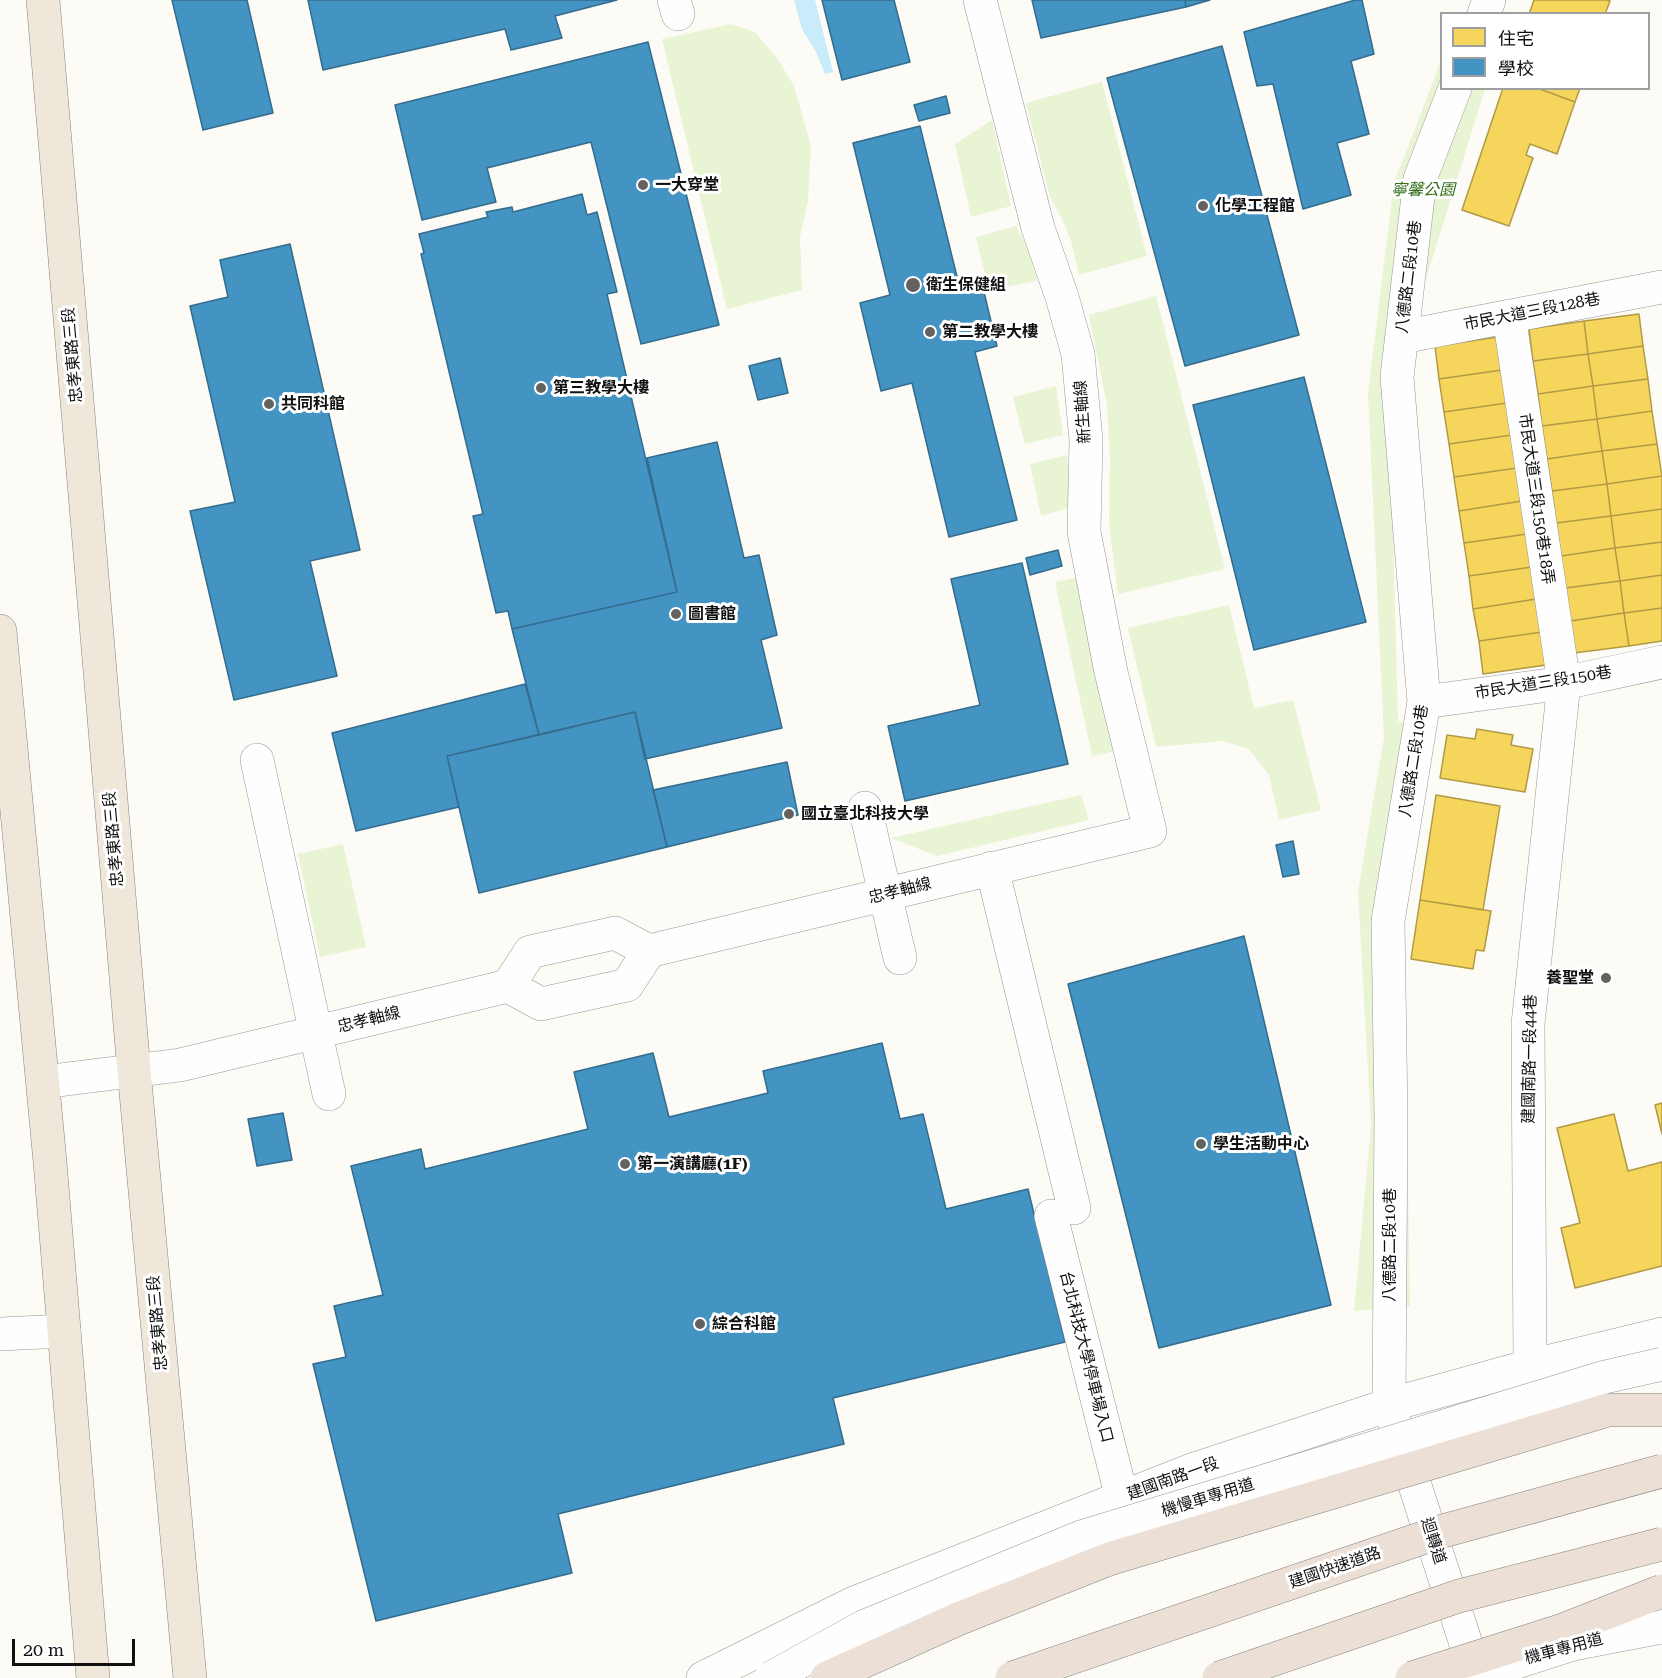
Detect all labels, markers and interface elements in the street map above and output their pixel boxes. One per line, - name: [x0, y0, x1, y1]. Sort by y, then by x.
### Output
- legend: [1440, 12, 1650, 90]
- text: 住宅: [1498, 28, 1534, 49]
- text: 學校: [1498, 58, 1534, 79]
- place label: 一大穿堂: [655, 175, 719, 195]
- marker: 一大穿堂: [636, 178, 650, 192]
- park label: 寧馨公園: [1391, 180, 1455, 200]
- place label: 化學工程館: [1215, 196, 1295, 216]
- marker: 化學工程館: [1196, 199, 1210, 213]
- street label: 八德路二段10巷: [1393, 219, 1425, 335]
- place label: 衛生保健組: [926, 275, 1006, 295]
- marker: 衛生保健組: [904, 276, 922, 294]
- street label: 市民大道三段128巷: [1462, 289, 1602, 335]
- street label: 忠孝東路三段: [59, 306, 87, 404]
- place label: 第二教學大樓: [942, 322, 1038, 342]
- marker: 第二教學大樓: [923, 325, 937, 339]
- place label: 第三教學大樓: [553, 378, 649, 398]
- street label: 新生軸線: [1071, 379, 1095, 445]
- marker: 第三教學大樓: [534, 381, 548, 395]
- place label: 共同科館: [281, 394, 345, 414]
- marker: 共同科館: [262, 397, 276, 411]
- street label: 市民大道三段150巷18弄: [1514, 412, 1558, 586]
- place label: 圖書館: [688, 604, 736, 624]
- marker: 圖書館: [669, 607, 683, 621]
- street label: 市民大道三段150巷: [1473, 663, 1613, 703]
- street label: 八德路二段10巷: [1396, 703, 1432, 819]
- street label: 忠孝東路三段: [100, 790, 128, 888]
- place label: 國立臺北科技大學: [801, 804, 929, 824]
- marker: 國立臺北科技大學: [782, 807, 796, 821]
- street label: 忠孝軸線: [867, 874, 933, 908]
- place label: 養聖堂: [1546, 968, 1594, 988]
- marker: 養聖堂: [1599, 971, 1613, 985]
- street label: 建國南路一段44巷: [1519, 994, 1541, 1124]
- street label: 忠孝軸線: [336, 1003, 402, 1037]
- place label: 學生活動中心: [1213, 1134, 1309, 1154]
- marker: 學生活動中心: [1194, 1137, 1208, 1151]
- place label: 第一演講廳(1F): [637, 1154, 747, 1174]
- marker: 第一演講廳(1F): [618, 1157, 632, 1171]
- street label: 八德路二段10巷: [1380, 1188, 1400, 1302]
- street label: 台北科技大學停車場入口: [1055, 1269, 1117, 1445]
- street label: 忠孝東路三段: [144, 1274, 172, 1372]
- place label: 綜合科館: [712, 1314, 776, 1334]
- marker: 綜合科館: [693, 1317, 707, 1331]
- street label: 建國南路一段: [1125, 1454, 1221, 1504]
- street label: 機慢車專用道: [1159, 1475, 1257, 1521]
- street label: 迴轉道: [1416, 1515, 1450, 1567]
- street label: 建國快速道路: [1286, 1543, 1384, 1593]
- scale bar: [15, 1627, 138, 1665]
- street label: 機車專用道: [1523, 1629, 1605, 1669]
- text: 20 m: [23, 1639, 64, 1660]

